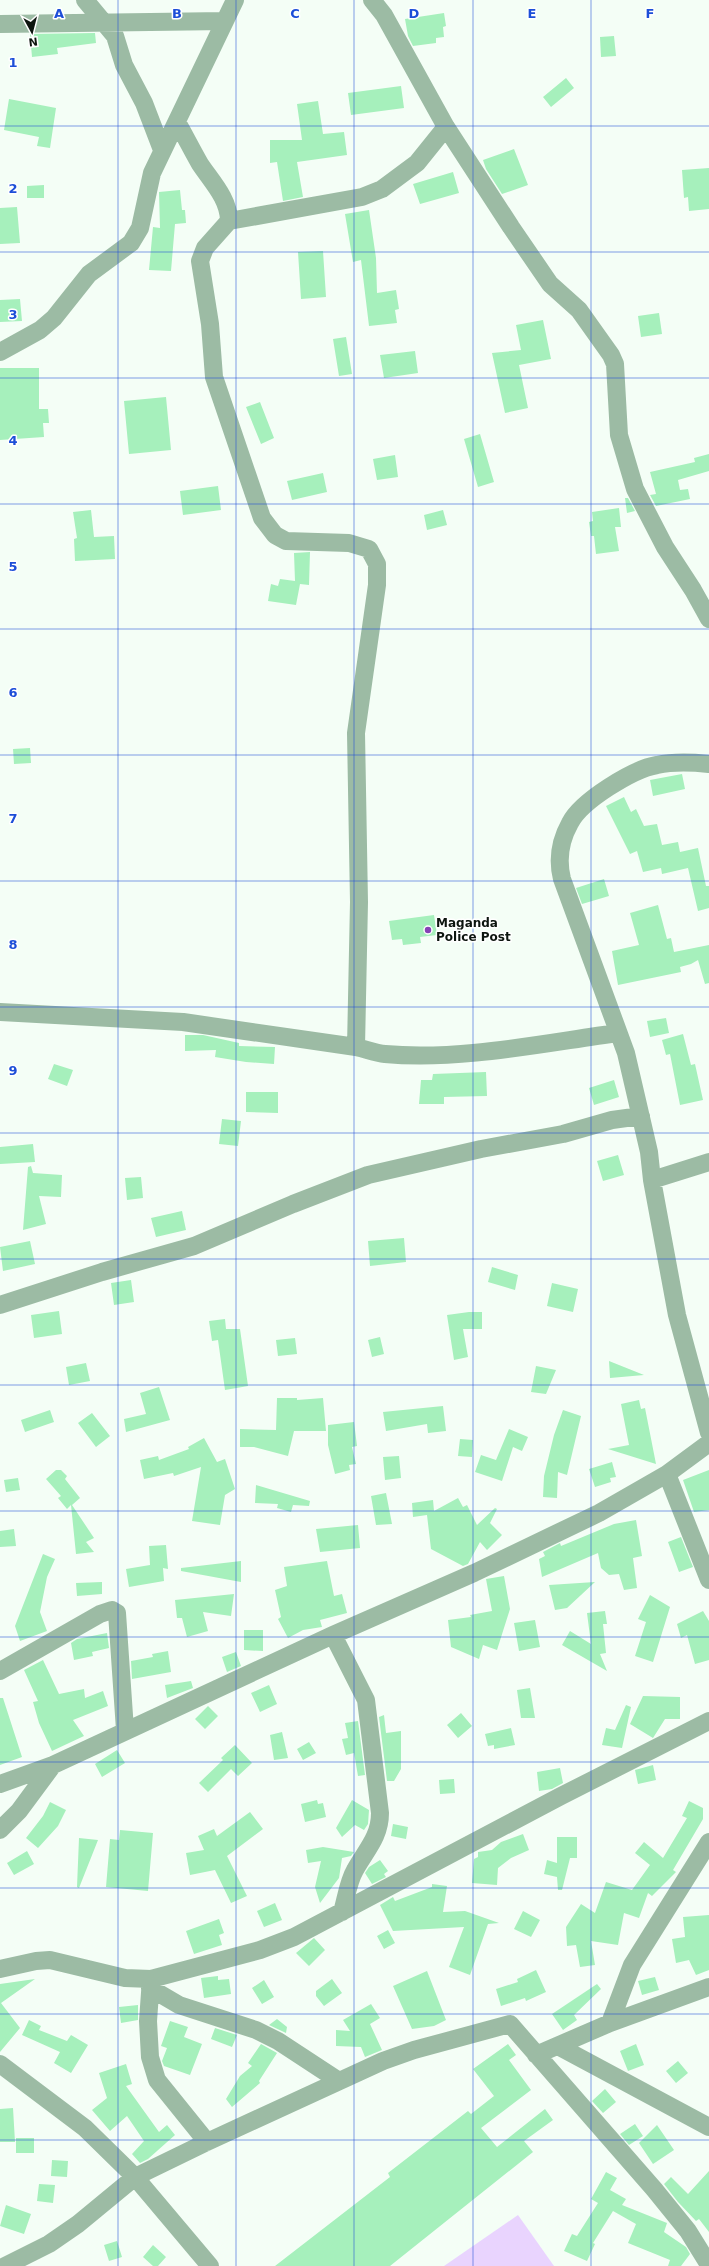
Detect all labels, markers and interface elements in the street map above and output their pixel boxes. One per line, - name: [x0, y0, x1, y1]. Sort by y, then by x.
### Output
- text: A: [54, 6, 64, 21]
- text: B: [172, 6, 182, 21]
- text: C: [290, 6, 300, 21]
- text: D: [409, 6, 420, 21]
- text: E: [528, 6, 536, 21]
- text: F: [646, 6, 654, 21]
- north arrow: [12, 12, 52, 52]
- text: N: [28, 34, 39, 48]
- text: 1: [8, 55, 18, 70]
- text: 2: [8, 181, 18, 196]
- text: 3: [8, 307, 18, 322]
- text: 4: [8, 433, 18, 448]
- text: 5: [8, 559, 18, 574]
- text: 6: [8, 685, 18, 700]
- text: 7: [8, 811, 18, 826]
- place label: Maganda Police Post: [436, 916, 511, 944]
- marker: Maganda Police Post: [423, 925, 433, 935]
- text: 8: [8, 937, 18, 952]
- text: 9: [8, 1063, 18, 1078]

